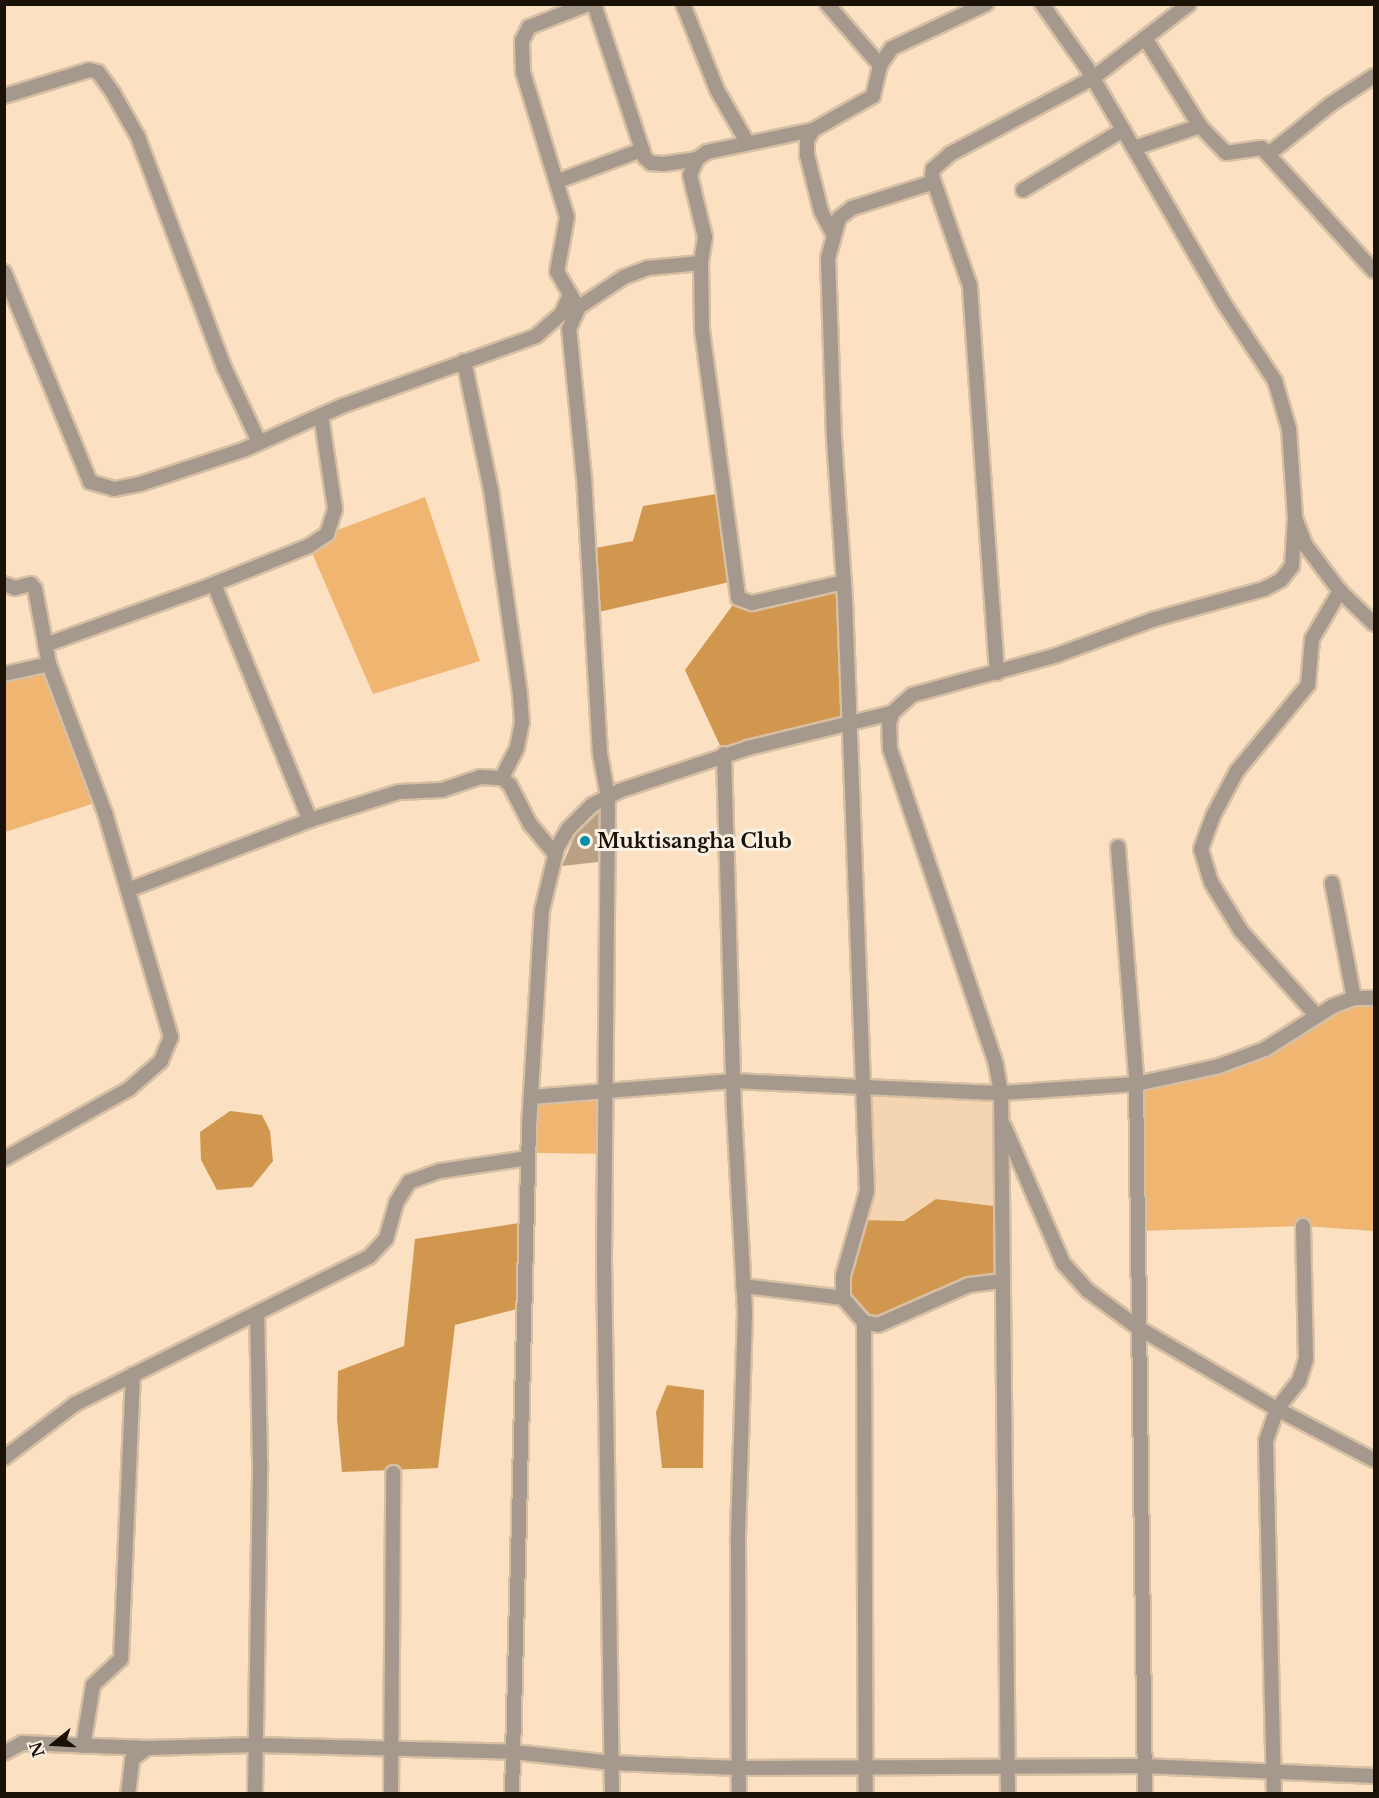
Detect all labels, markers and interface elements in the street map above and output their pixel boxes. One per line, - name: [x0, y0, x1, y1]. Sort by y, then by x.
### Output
- place label: Muktisangha Club: [597, 829, 792, 853]
- marker: Muktisangha Club: [578, 834, 592, 848]
- north arrow: [24, 1714, 84, 1774]
- text: N: [25, 1739, 49, 1760]

